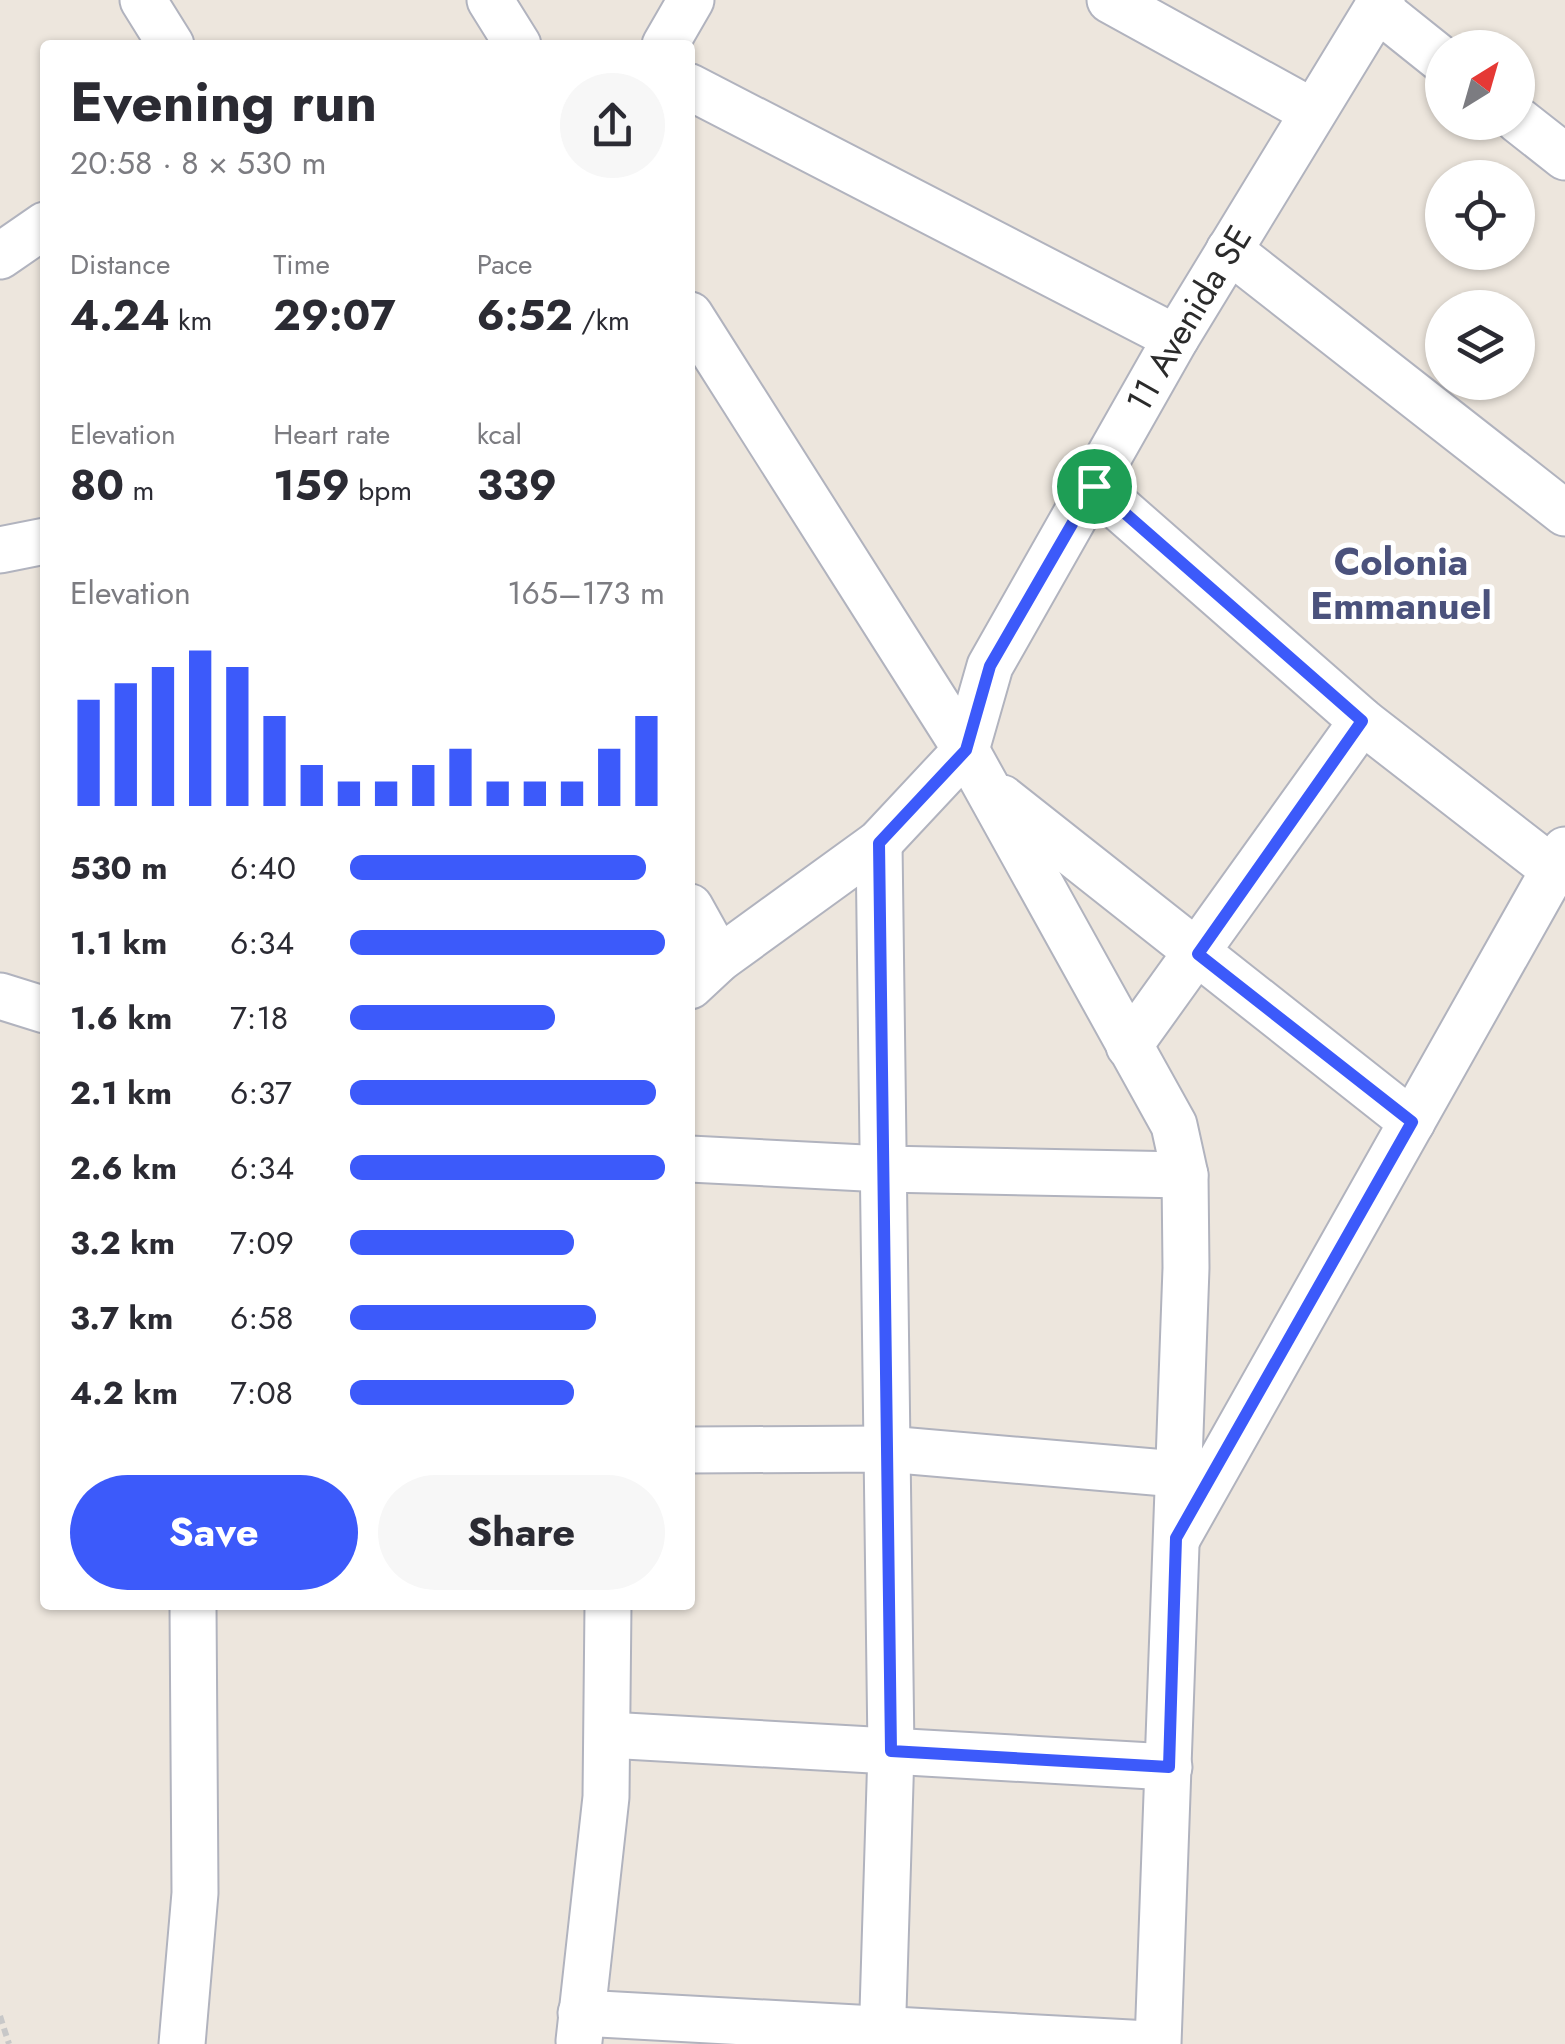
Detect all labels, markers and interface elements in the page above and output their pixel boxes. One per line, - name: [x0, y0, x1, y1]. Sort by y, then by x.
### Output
- north arrow: [1425, 30, 1535, 140]
- map controls: [1425, 30, 1535, 400]
- text: Evening run: [70, 62, 377, 142]
- button: share: [560, 73, 665, 178]
- text: 20:58 · 8 × 530 m: [70, 140, 326, 186]
- button: locate: [1425, 160, 1535, 270]
- street label: 11 Avenida SE: [1114, 216, 1264, 422]
- text: Distance: [70, 244, 170, 285]
- text: Time: [273, 244, 330, 285]
- text: Pace: [477, 244, 532, 285]
- text: 4.24: [70, 285, 170, 346]
- text: 29:07: [273, 285, 396, 346]
- text: 6:52: [477, 285, 573, 346]
- button: layers: [1425, 290, 1535, 400]
- text: km: [170, 300, 212, 341]
- text: /km: [573, 300, 630, 341]
- text: Elevation: [70, 414, 176, 455]
- text: Heart rate: [273, 414, 390, 455]
- text: kcal: [477, 414, 522, 455]
- pin: [1052, 444, 1137, 529]
- text: 80: [70, 455, 124, 516]
- text: 159: [273, 455, 350, 516]
- text: 339: [477, 455, 557, 516]
- icon: arrive: [1067, 459, 1122, 514]
- text: m: [124, 470, 154, 511]
- text: bpm: [350, 470, 412, 511]
- district label: Colonia Emmanuel: [1310, 534, 1492, 633]
- text: Elevation: [70, 570, 191, 616]
- text: 165–173 m: [507, 570, 665, 616]
- text: 530 m: [70, 845, 168, 891]
- text: 6:40: [230, 845, 296, 891]
- text: 1.1 km: [70, 920, 167, 966]
- text: 6:34: [230, 920, 294, 966]
- text: 1.6 km: [70, 995, 172, 1041]
- text: 7:18: [230, 995, 288, 1041]
- text: 2.1 km: [70, 1070, 172, 1116]
- text: 6:37: [230, 1070, 292, 1116]
- text: 2.6 km: [70, 1145, 177, 1191]
- text: 6:34: [230, 1145, 294, 1191]
- text: 3.2 km: [70, 1220, 175, 1266]
- text: 7:09: [230, 1220, 294, 1266]
- text: 3.7 km: [70, 1295, 173, 1341]
- text: 6:58: [230, 1295, 294, 1341]
- text: 4.2 km: [70, 1370, 178, 1416]
- text: 7:08: [230, 1370, 293, 1416]
- button: Save: [70, 1475, 358, 1590]
- button: Share: [378, 1475, 665, 1590]

